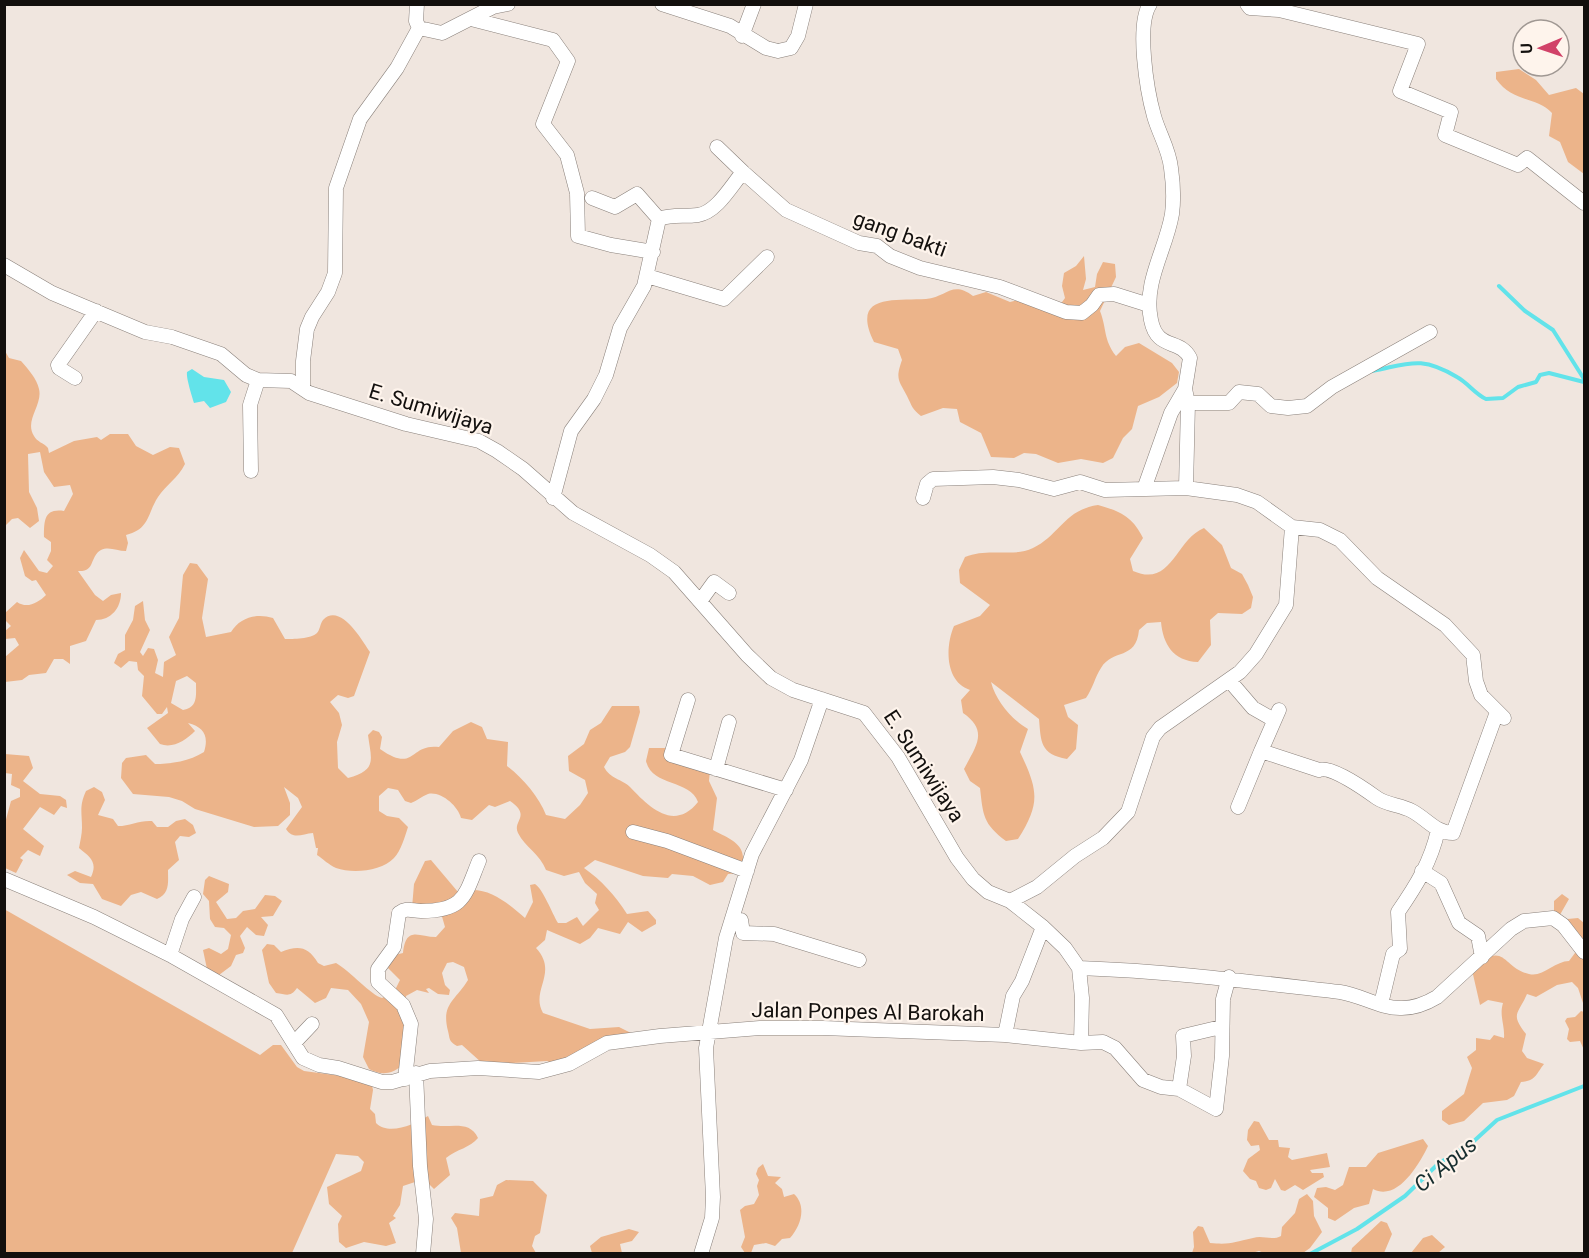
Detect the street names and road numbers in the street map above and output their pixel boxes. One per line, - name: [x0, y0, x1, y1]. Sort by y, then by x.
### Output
- street label: gang bakti: [850, 206, 950, 262]
- street label: E. Sumiwijaya: [366, 379, 496, 439]
- street label: E. Sumiwijaya: [879, 706, 969, 826]
- street label: Jalan Ponpes Al Barokah: [751, 998, 985, 1026]

